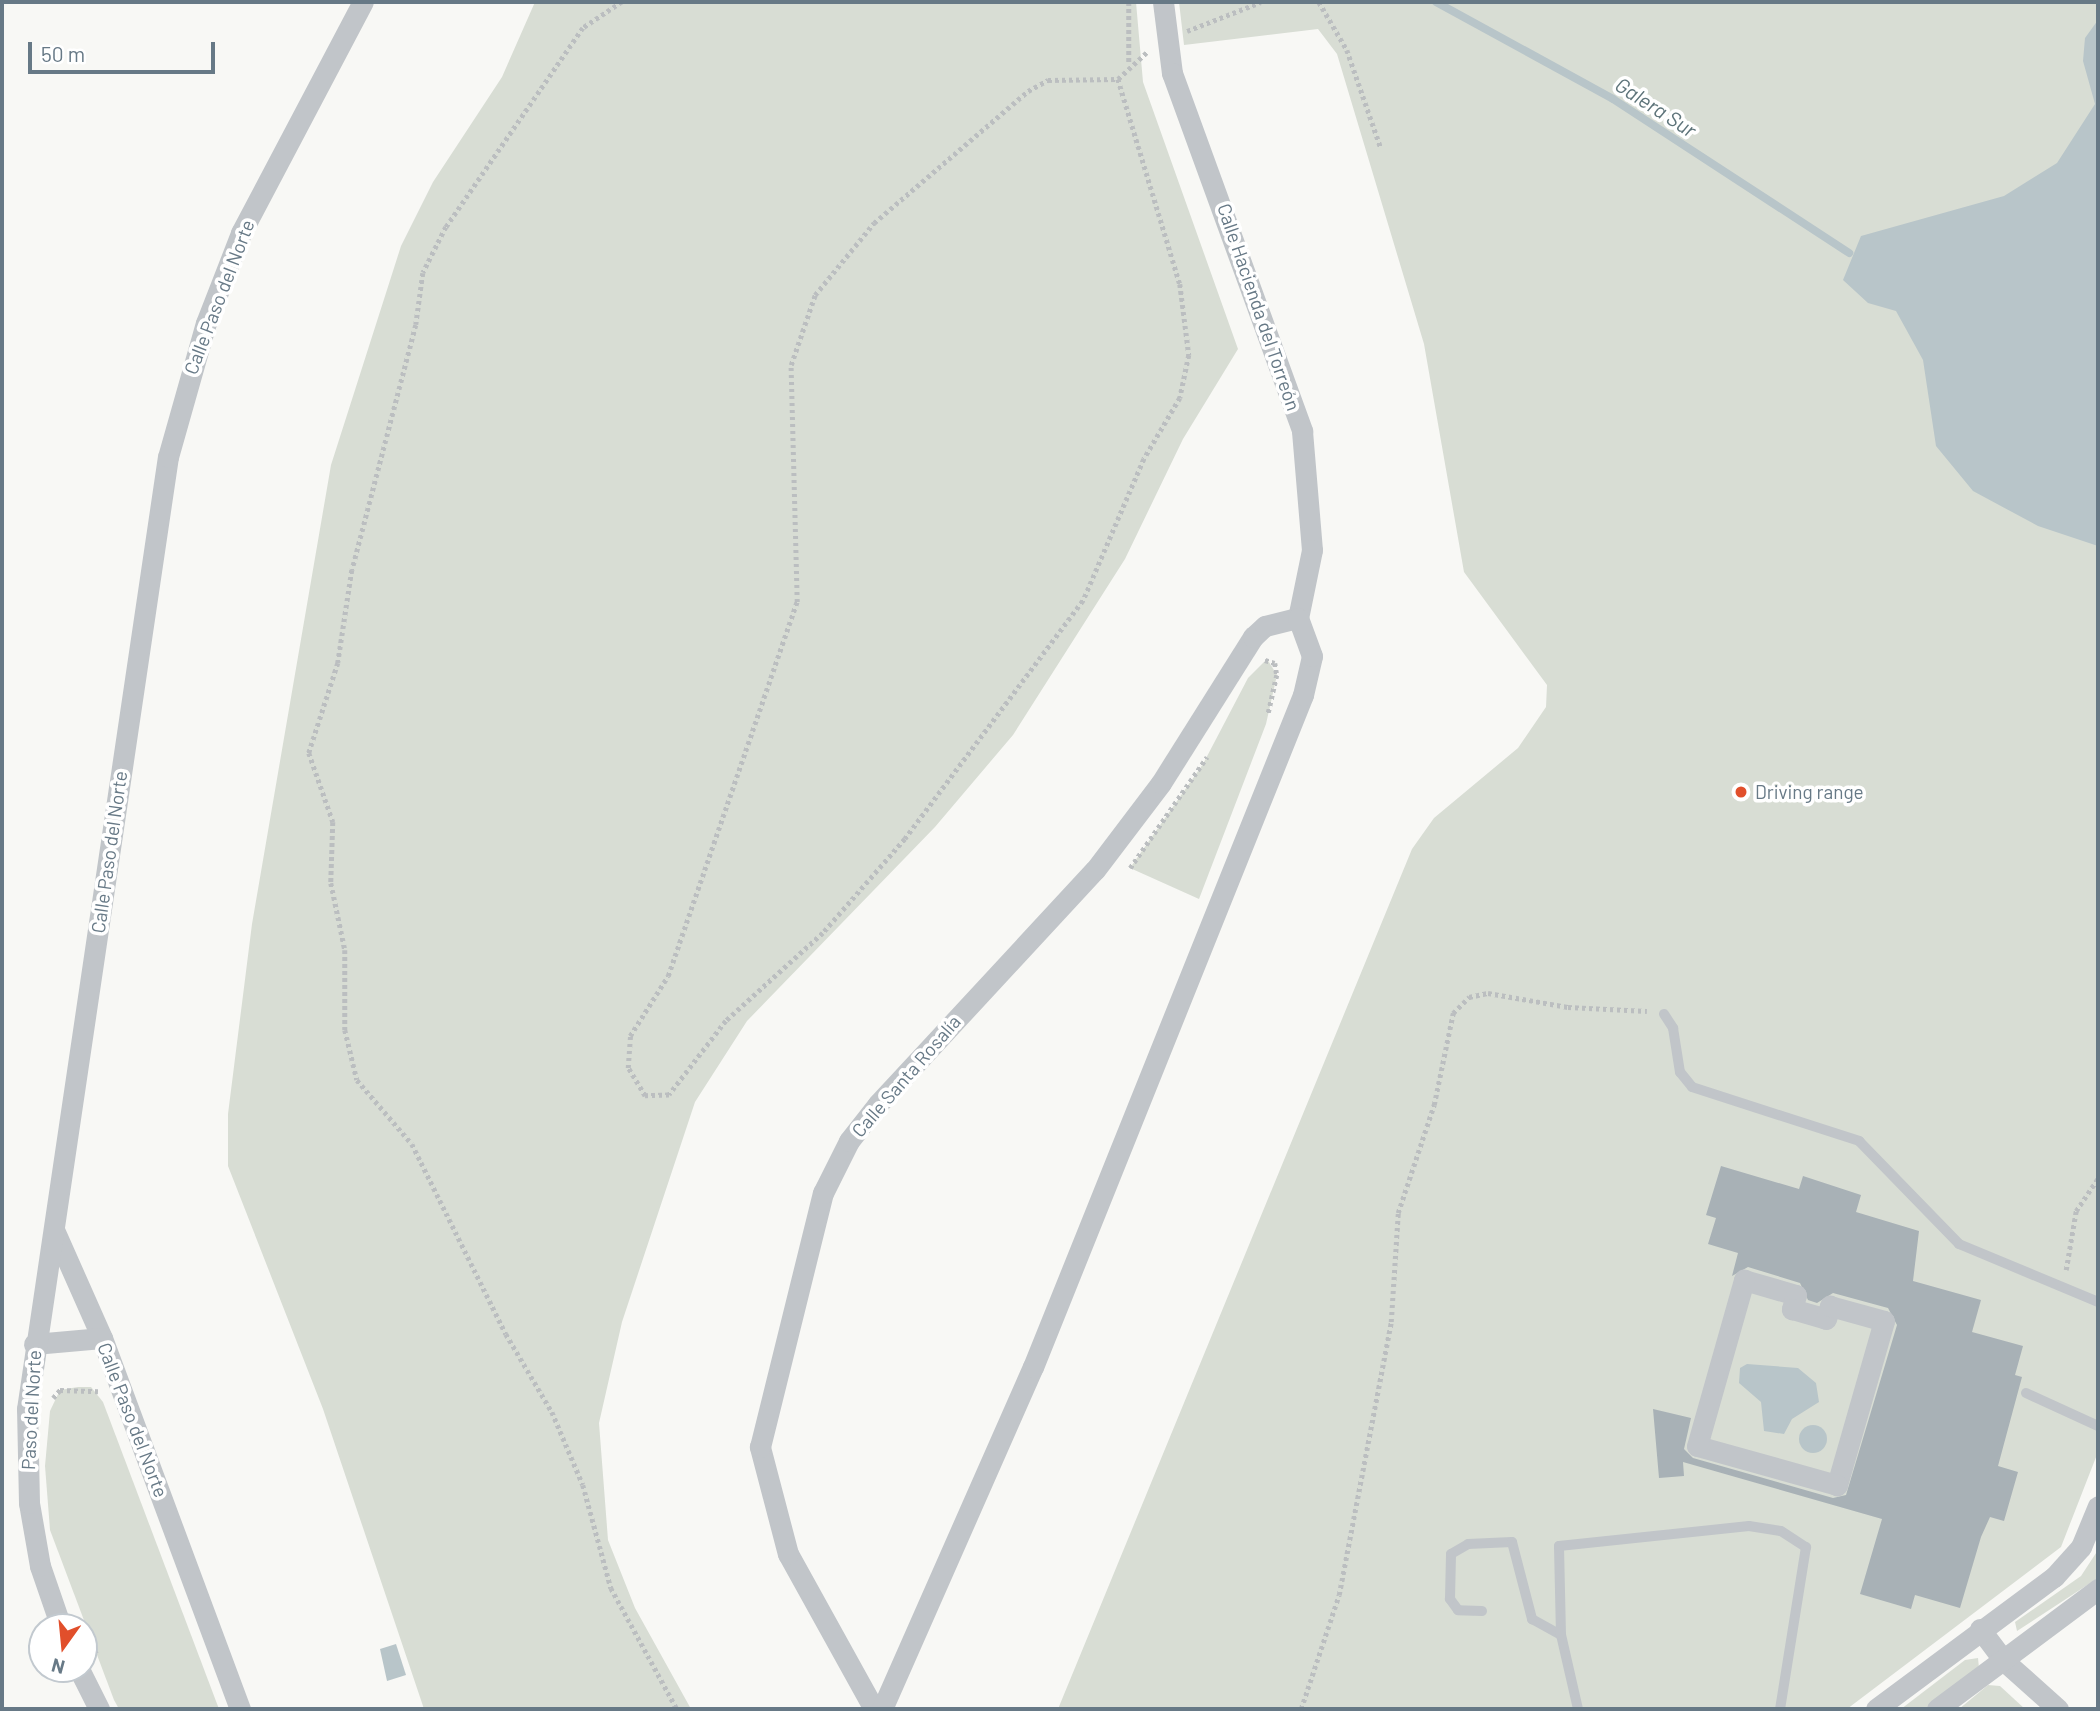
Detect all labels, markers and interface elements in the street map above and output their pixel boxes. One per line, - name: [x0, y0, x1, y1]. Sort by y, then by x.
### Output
- scale bar: [32, 28, 219, 72]
- text: 50 m: [41, 41, 85, 66]
- water label: Galera Sur: [1611, 72, 1701, 142]
- street label: Calle Hacienda del Torreón: [1213, 200, 1305, 414]
- street label: Calle Paso del Norte: [179, 216, 259, 378]
- street label: Calle Paso del Norte: [86, 769, 132, 935]
- place label: Driving range: [1755, 781, 1864, 803]
- marker: Driving range: [1733, 784, 1749, 800]
- street label: Calle Santa Rosalía: [847, 1010, 965, 1142]
- street label: Calle Paso del Norte: [93, 1339, 173, 1501]
- street label: Paso del Norte: [16, 1349, 46, 1471]
- north arrow: [28, 1613, 98, 1683]
- text: N: [49, 1654, 67, 1680]

